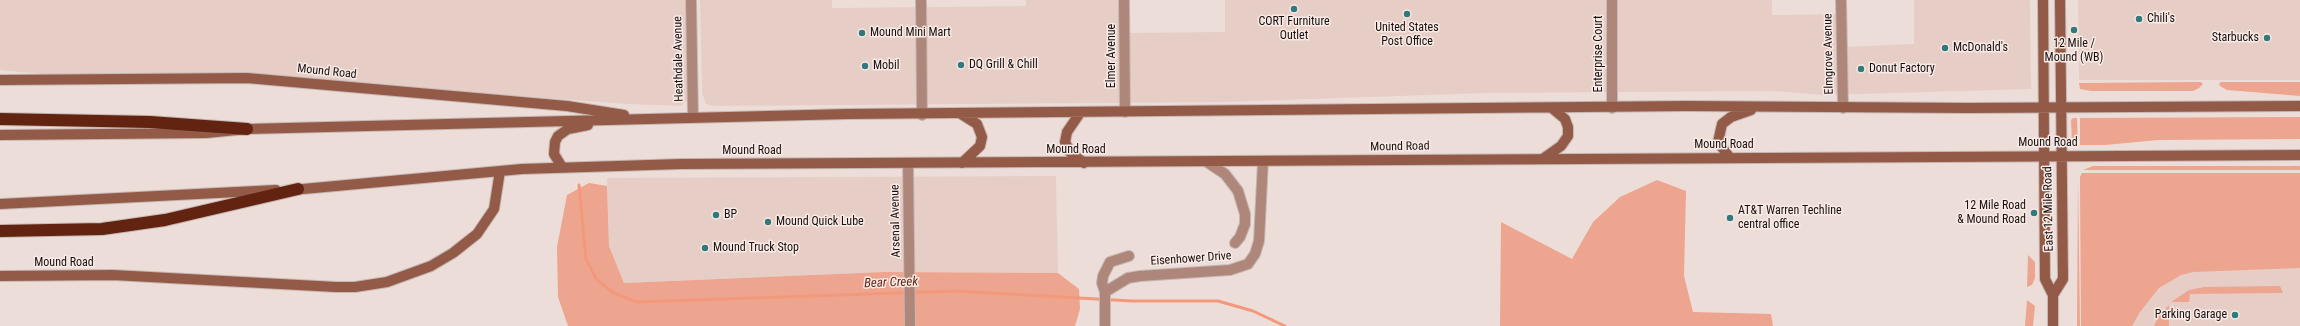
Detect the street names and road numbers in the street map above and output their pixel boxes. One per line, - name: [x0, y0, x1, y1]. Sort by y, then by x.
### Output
- street label: Elmgrove Avenue: [1821, 13, 1837, 95]
- street label: Heathdale Avenue: [671, 16, 687, 102]
- street label: Enterprise Court: [1592, 16, 1606, 92]
- street label: Elmer Avenue: [1105, 24, 1119, 88]
- street label: Mound Road: [297, 62, 357, 82]
- street label: Mound Road: [2018, 136, 2078, 150]
- street label: Mound Road: [1694, 138, 1754, 152]
- street label: Mound Road: [1370, 139, 1430, 155]
- street label: Mound Road: [1046, 143, 1106, 157]
- street label: Mound Road: [722, 144, 782, 158]
- street label: East 12 Mile Road: [2041, 166, 2057, 252]
- street label: Arsenal Avenue: [888, 184, 904, 258]
- street label: Eisenhower Drive: [1150, 249, 1232, 269]
- street label: Mound Road: [34, 256, 94, 270]

